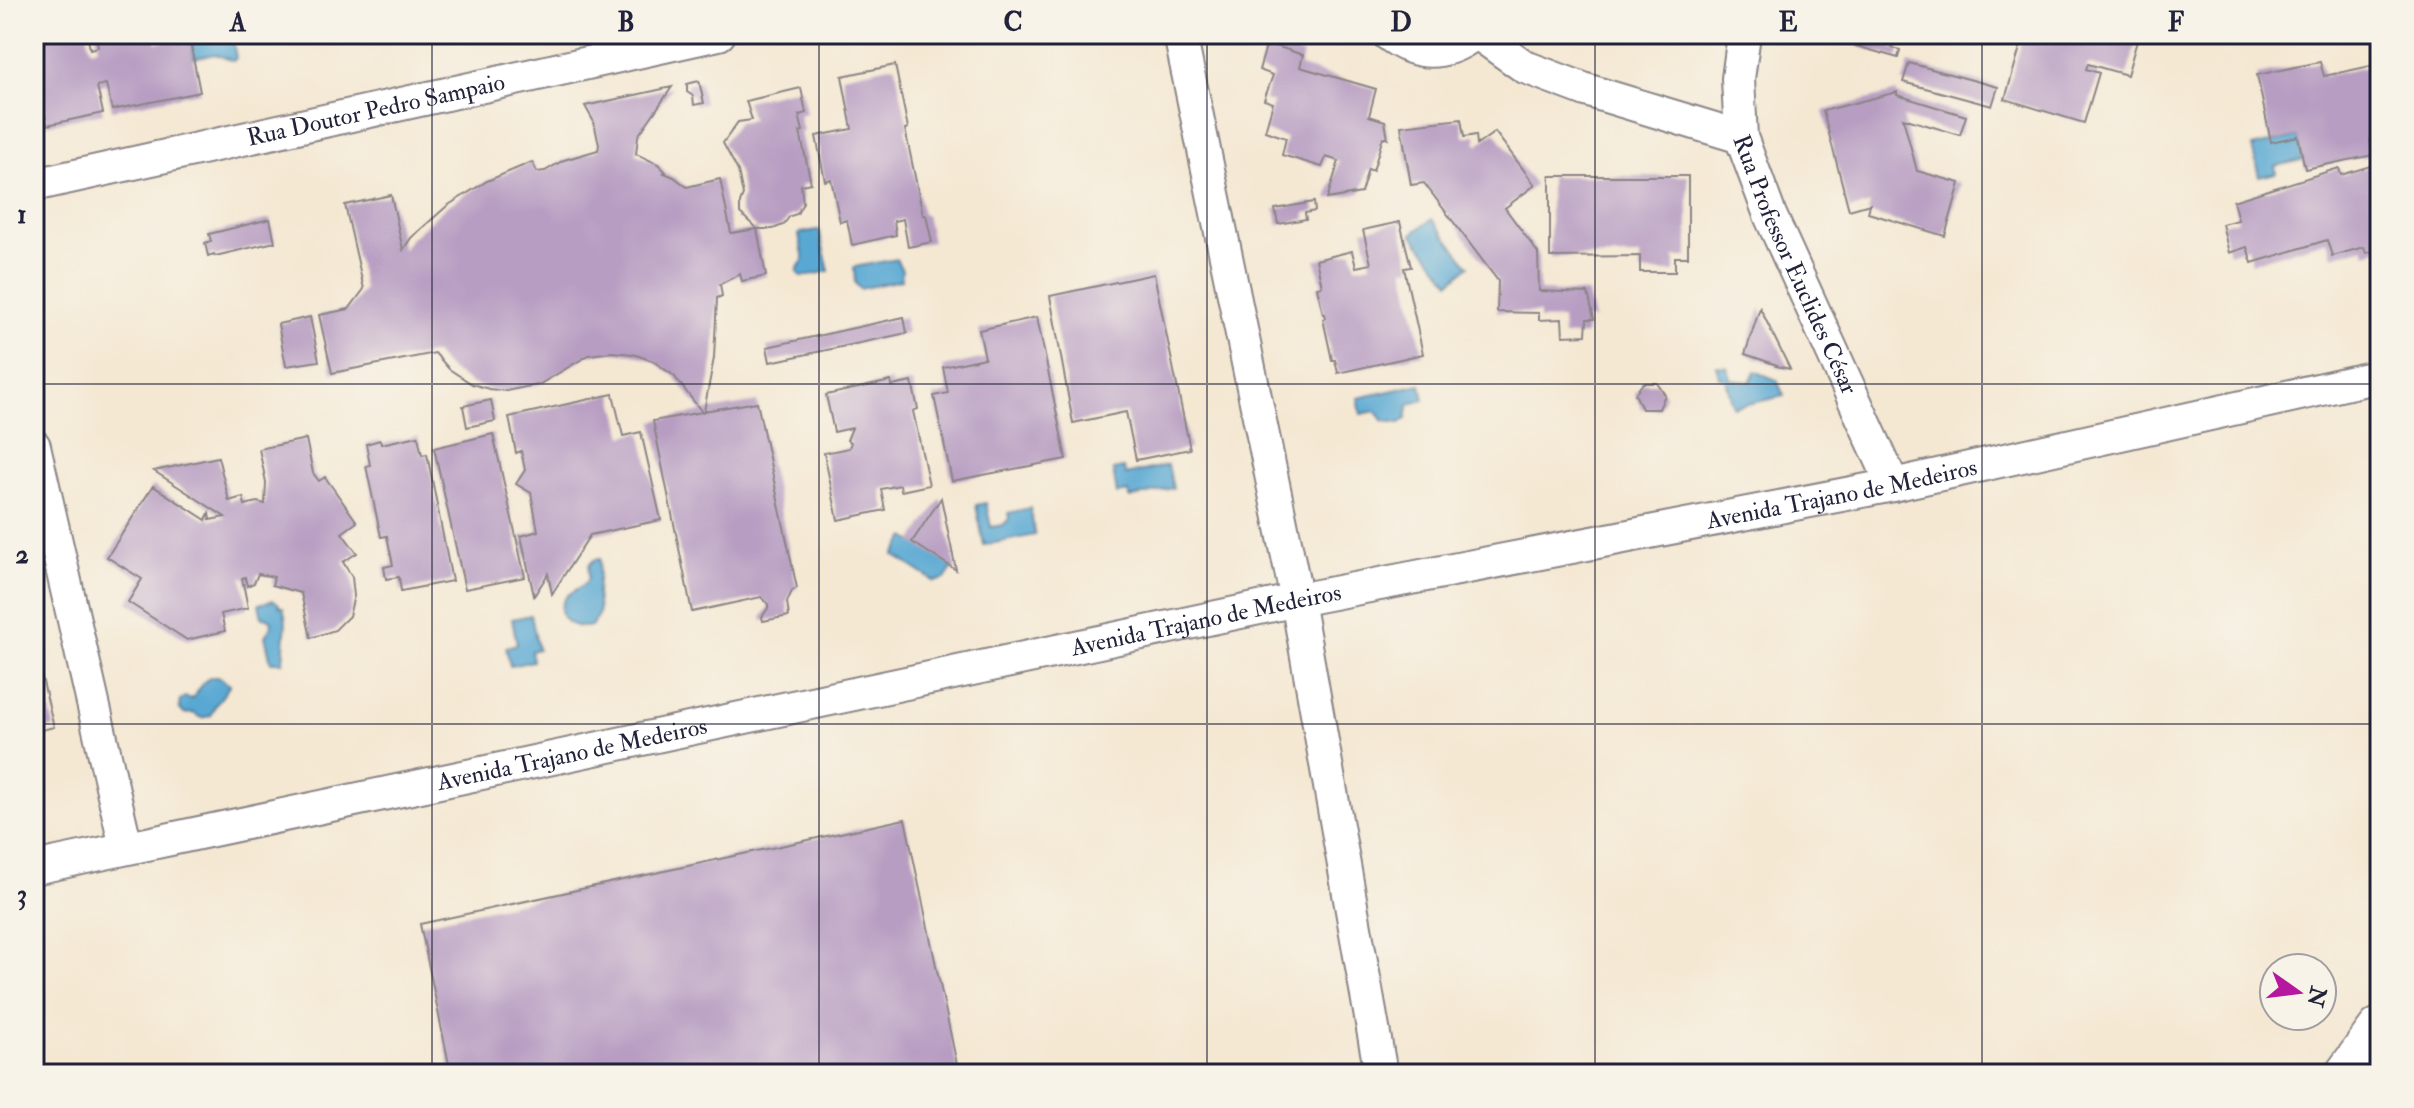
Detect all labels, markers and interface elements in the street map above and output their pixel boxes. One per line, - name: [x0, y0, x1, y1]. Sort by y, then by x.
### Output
- text: A: [229, 7, 247, 39]
- text: B: [617, 7, 635, 39]
- text: C: [1003, 7, 1023, 39]
- text: D: [1390, 7, 1412, 39]
- text: E: [1779, 7, 1798, 39]
- text: F: [2168, 7, 2185, 39]
- street label: Rua Doutor Pedro Sampaio: [244, 67, 508, 154]
- street label: Rua Professor Euclides César: [1725, 130, 1865, 399]
- text: 1: [17, 199, 27, 231]
- street label: Avenida Trajano de Medeiros: [1703, 452, 1980, 537]
- text: 2: [15, 539, 29, 571]
- street label: Avenida Trajano de Medeiros: [1067, 577, 1344, 664]
- street label: Avenida Trajano de Medeiros: [433, 711, 710, 798]
- text: 3: [17, 879, 27, 911]
- north arrow: [2258, 952, 2338, 1032]
- text: N: [2300, 983, 2333, 1010]

